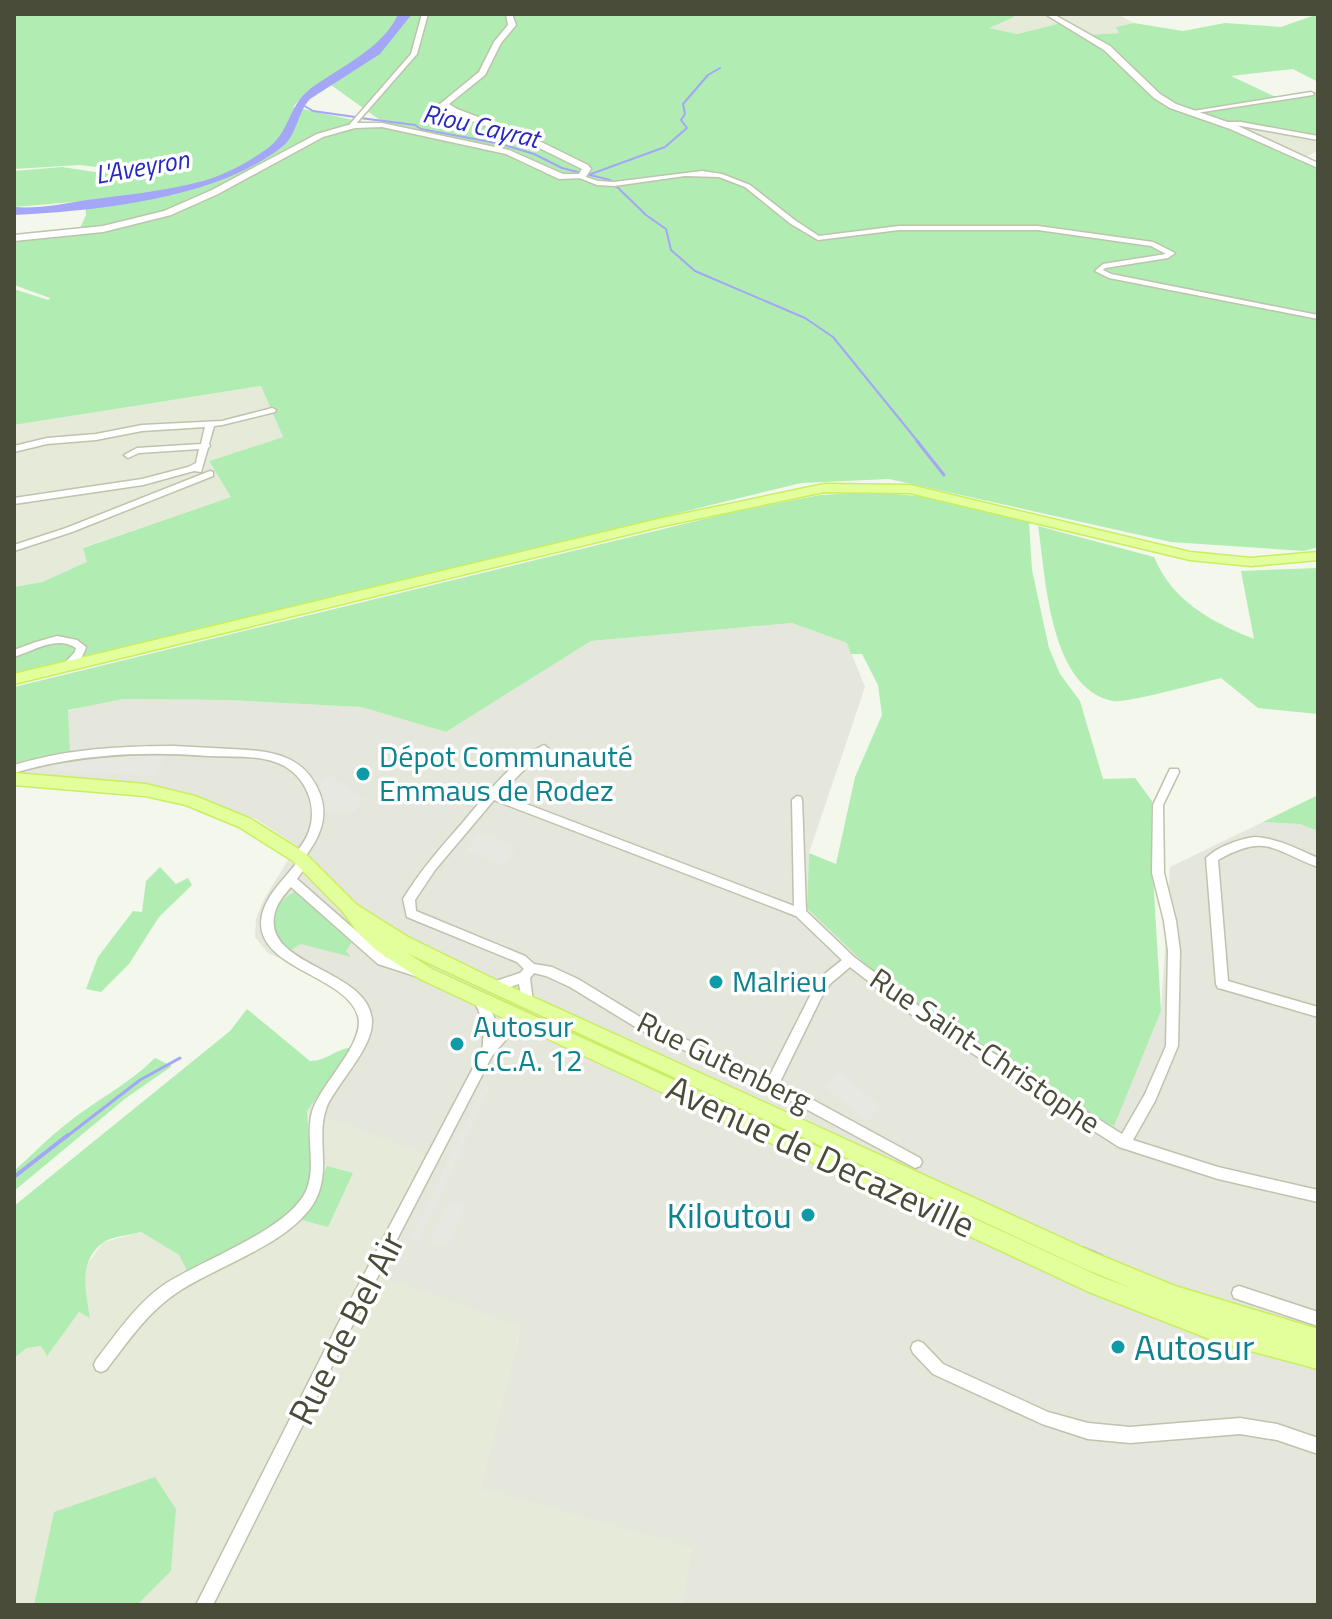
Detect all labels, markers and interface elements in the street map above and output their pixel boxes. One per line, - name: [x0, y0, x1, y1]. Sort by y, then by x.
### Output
- water label: Riou Cayrat: [419, 93, 546, 158]
- water label: L'Aveyron: [92, 139, 193, 194]
- place label: Dépot Communauté Emmaus de Rodez: [379, 733, 633, 813]
- marker: Dépot Communauté Emmaus de Rodez: [354, 765, 372, 783]
- street label: Rue Saint-Christophe: [861, 956, 1110, 1145]
- place label: Malrieu: [732, 958, 827, 1004]
- marker: Malrieu: [707, 973, 725, 991]
- street label: Rue Gutenberg: [630, 999, 819, 1123]
- place label: Autosur C.C.A. 12: [473, 1003, 583, 1083]
- marker: Autosur C.C.A. 12: [448, 1035, 466, 1053]
- street label: Avenue de Decazeville: [658, 1060, 985, 1251]
- place label: Kiloutou: [666, 1187, 792, 1242]
- marker: Kiloutou: [799, 1206, 817, 1224]
- street label: Rue de Bel Air: [273, 1221, 418, 1434]
- place label: Autosur: [1134, 1319, 1255, 1374]
- marker: Autosur: [1109, 1338, 1127, 1356]

